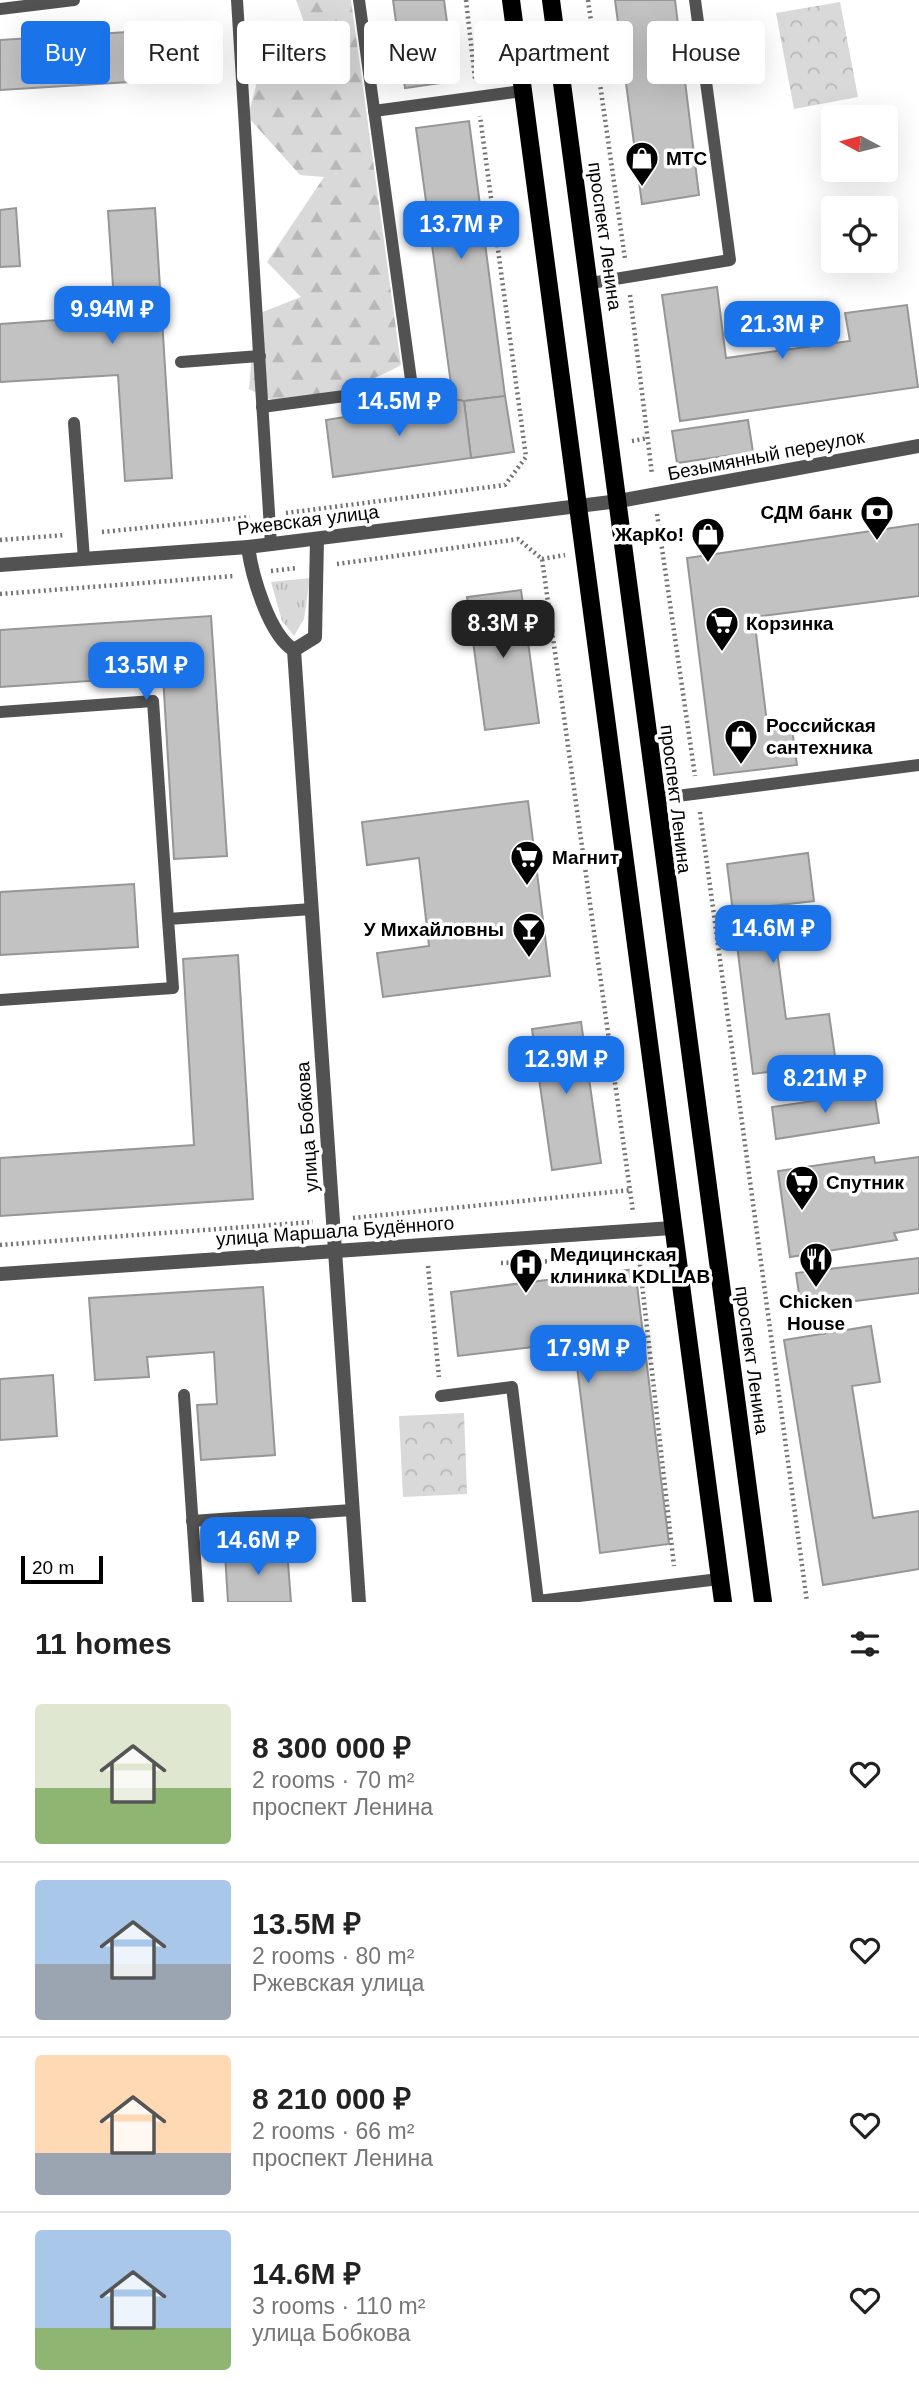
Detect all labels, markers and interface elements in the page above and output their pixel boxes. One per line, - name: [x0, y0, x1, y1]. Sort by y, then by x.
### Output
- chip: Buy: [21, 21, 110, 84]
- chip: Rent: [124, 21, 223, 84]
- chip: Filters: [237, 21, 350, 84]
- chip: New: [364, 21, 460, 84]
- chip: Apartment: [474, 21, 633, 84]
- chip: House: [647, 21, 765, 84]
- north arrow: [821, 105, 898, 182]
- map controls: [821, 105, 898, 273]
- shop icon: МТС: [623, 139, 661, 188]
- place label: МТС: [666, 148, 707, 169]
- street label: проспект Ленина: [584, 161, 626, 312]
- button: locate: [821, 196, 898, 273]
- pin: 13.7M ₽: [396, 202, 526, 261]
- text: 13.7M ₽: [419, 211, 503, 237]
- pin: 9.94M ₽: [47, 286, 177, 346]
- text: 9.94M ₽: [70, 296, 154, 322]
- pin: 21.3M ₽: [717, 302, 847, 361]
- text: 21.3M ₽: [740, 311, 824, 337]
- pin: 14.5M ₽: [334, 378, 464, 438]
- text: 14.5M ₽: [357, 388, 441, 414]
- street label: Безымянный переулок: [666, 425, 867, 484]
- bank icon: СДМ банк: [858, 493, 896, 542]
- street label: Ржевская улица: [236, 501, 380, 539]
- place label: СДМ банк: [761, 502, 852, 523]
- shop icon: ЖарКо!: [689, 515, 727, 564]
- place label: ЖарКо!: [614, 524, 684, 545]
- pin: 8.3M ₽: [446, 600, 560, 660]
- supermarket icon: Корзинка: [703, 604, 741, 653]
- text: 8.3M ₽: [468, 610, 538, 636]
- place label: Корзинка: [746, 613, 834, 634]
- pin: 13.5M ₽: [81, 642, 211, 702]
- text: 13.5M ₽: [104, 652, 188, 678]
- place label: Российская сантехника: [766, 715, 876, 758]
- shop icon: Российская сантехника: [722, 717, 760, 766]
- street label: проспект Ленина: [656, 724, 696, 875]
- supermarket icon: Магнит: [508, 838, 546, 887]
- place label: Магнит: [552, 847, 619, 868]
- pin: 14.6M ₽: [708, 906, 838, 965]
- bar icon: У Михайловны: [510, 910, 548, 959]
- text: 14.6M ₽: [731, 915, 815, 941]
- place label: У Михайловны: [364, 919, 504, 940]
- pin: 12.9M ₽: [501, 1036, 631, 1096]
- text: 12.9M ₽: [524, 1046, 608, 1072]
- pin: 8.21M ₽: [760, 1056, 890, 1115]
- street label: улица Бобкова: [292, 1061, 322, 1193]
- text: 8.21M ₽: [783, 1065, 867, 1091]
- supermarket icon: Спутник: [783, 1163, 821, 1212]
- place label: Спутник: [826, 1172, 904, 1193]
- street label: улица Маршала Будённого: [215, 1212, 455, 1250]
- restaurant icon: Chicken House: [797, 1240, 835, 1289]
- place label: Медицинская клиника KDLLAB: [550, 1244, 710, 1287]
- hospital icon: Медицинская клиника KDLLAB: [507, 1246, 545, 1295]
- street label: проспект Ленина: [731, 1285, 773, 1436]
- place label: Chicken House: [779, 1291, 853, 1334]
- pin: 17.9M ₽: [523, 1326, 653, 1385]
- text: 17.9M ₽: [546, 1335, 630, 1361]
- pin: 14.6M ₽: [193, 1518, 323, 1577]
- text: 14.6M ₽: [216, 1527, 300, 1553]
- scale bar: [21, 1553, 103, 1585]
- text: 20 m: [32, 1557, 74, 1578]
- icon: filters: [846, 1625, 884, 1663]
- text: 11 homes: [35, 1627, 172, 1660]
- text: 8 300 000 ₽: [252, 1731, 411, 1764]
- icon: home: [91, 1732, 175, 1816]
- icon: heart: [846, 1755, 884, 1793]
- text: 2 rooms · 70 m²: [252, 1767, 414, 1793]
- text: проспект Ленина: [252, 1794, 433, 1820]
- text: 13.5M ₽: [252, 1907, 361, 1940]
- icon: home: [91, 1908, 175, 1992]
- icon: heart: [846, 1931, 884, 1969]
- text: 2 rooms · 80 m²: [252, 1943, 414, 1969]
- text: Ржевская улица: [252, 1970, 424, 1996]
- text: 8 210 000 ₽: [252, 2082, 411, 2115]
- icon: home: [91, 2083, 175, 2167]
- icon: heart: [846, 2106, 884, 2144]
- text: 2 rooms · 66 m²: [252, 2118, 414, 2144]
- text: проспект Ленина: [252, 2145, 433, 2171]
- text: 14.6M ₽: [252, 2257, 361, 2290]
- icon: home: [91, 2258, 175, 2342]
- icon: heart: [846, 2281, 884, 2319]
- text: 3 rooms · 110 m²: [252, 2293, 425, 2319]
- text: улица Бобкова: [252, 2320, 411, 2346]

